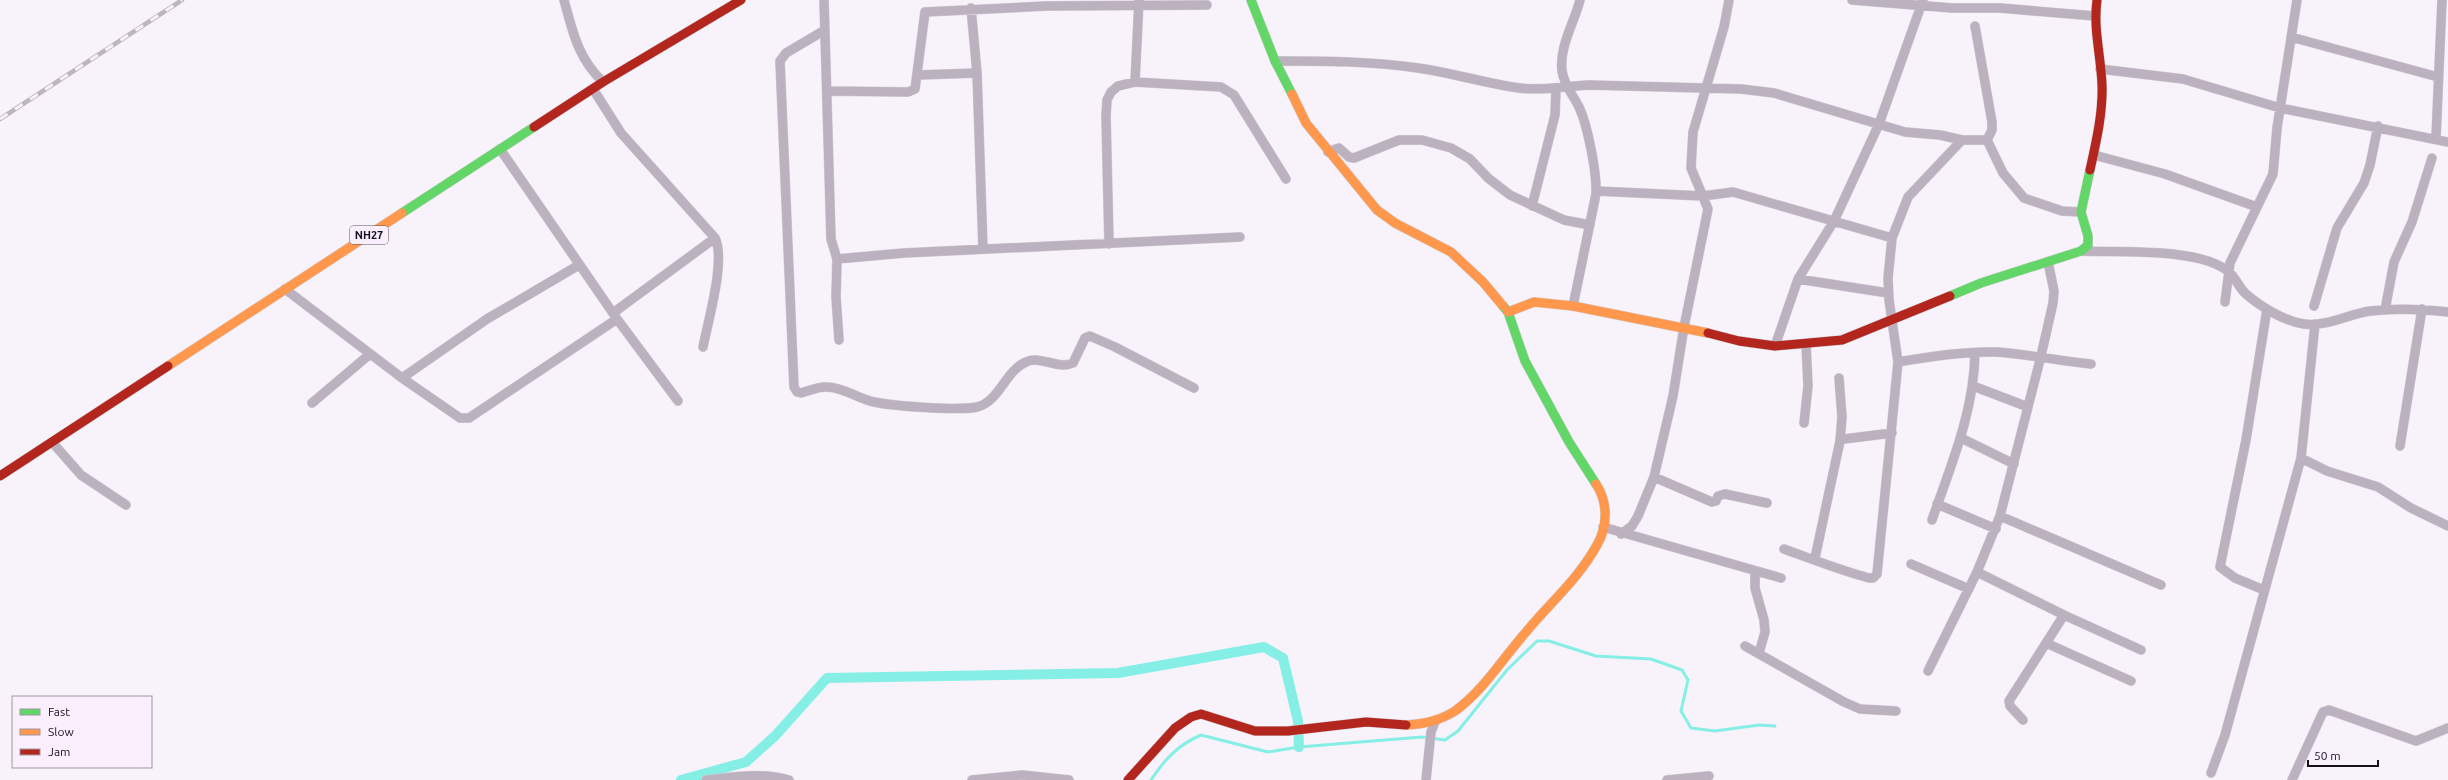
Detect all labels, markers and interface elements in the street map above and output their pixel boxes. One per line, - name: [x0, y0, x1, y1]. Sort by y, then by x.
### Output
- road number: NH27: [350, 226, 388, 244]
- legend: [12, 696, 152, 768]
- text: Fast: [48, 705, 70, 718]
- text: Slow: [48, 725, 74, 738]
- scale bar: [2308, 742, 2378, 768]
- text: Jam: [48, 745, 70, 758]
- text: 50 m: [2314, 749, 2341, 762]

